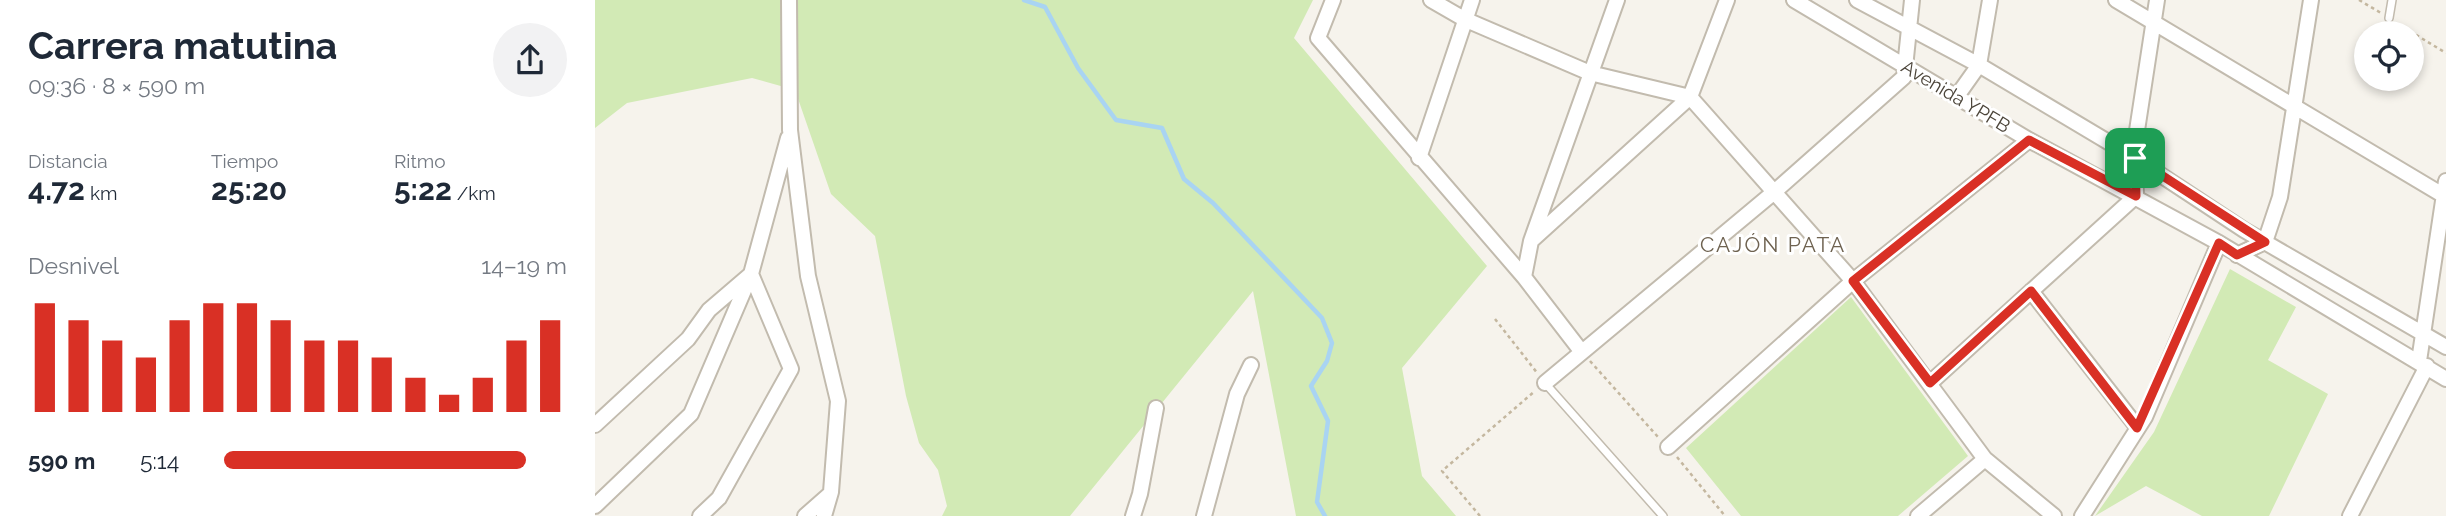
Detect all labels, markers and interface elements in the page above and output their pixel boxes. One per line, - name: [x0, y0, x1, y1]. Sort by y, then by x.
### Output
- map controls: [2354, 21, 2424, 91]
- button: locate: [2354, 21, 2424, 91]
- text: Carrera matutina: [28, 23, 337, 68]
- button: share: [493, 23, 567, 97]
- street label: Avenida YPFB: [1898, 55, 2014, 137]
- text: 09:36 · 8 × 590 m: [28, 72, 205, 99]
- pin: [2105, 128, 2165, 188]
- icon: arrive: [2116, 139, 2154, 177]
- text: Distancia: [28, 150, 108, 172]
- text: Tiempo: [211, 150, 278, 172]
- text: Ritmo: [394, 150, 446, 172]
- text: 4.72: [28, 172, 85, 207]
- text: 25:20: [211, 172, 287, 207]
- text: 5:22: [394, 172, 452, 207]
- text: km: [85, 182, 117, 204]
- text: /km: [452, 182, 496, 204]
- district label: CAJÓN PATA: [1700, 232, 1846, 257]
- text: Desnivel: [28, 252, 119, 279]
- text: 14–19 m: [481, 252, 567, 279]
- text: 590 m: [28, 447, 95, 474]
- text: 5:14: [140, 447, 179, 474]

